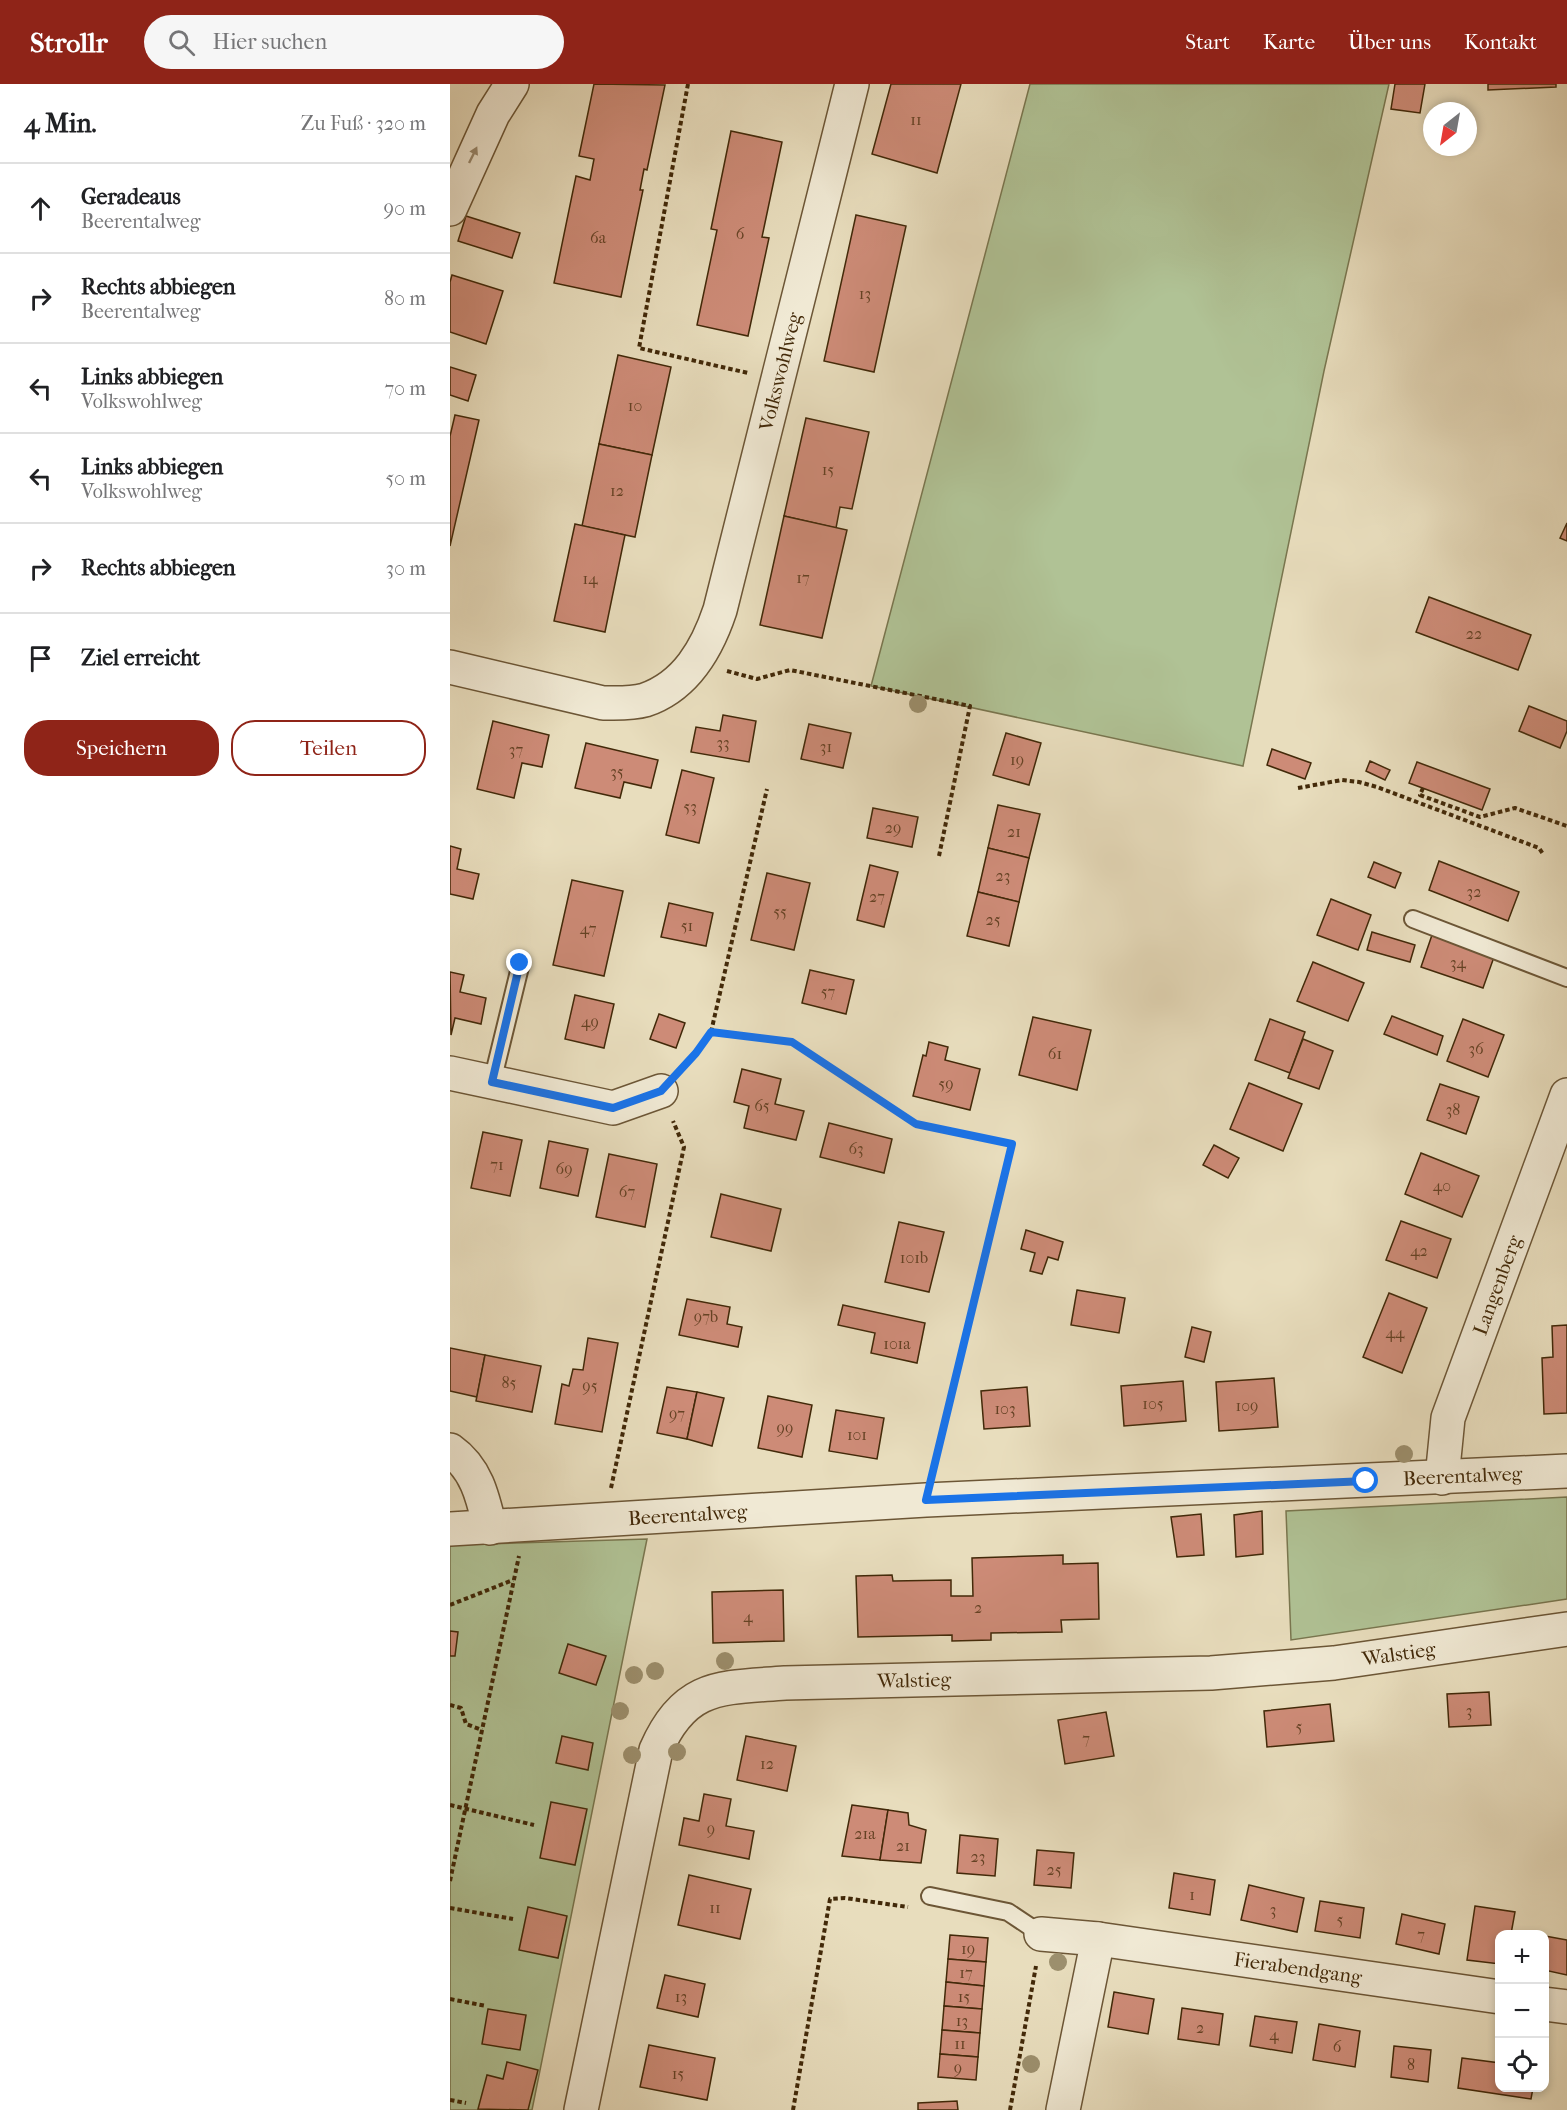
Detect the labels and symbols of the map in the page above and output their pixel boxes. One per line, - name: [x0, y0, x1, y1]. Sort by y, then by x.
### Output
- north arrow: [1423, 102, 1477, 156]
- house number: 11: [910, 110, 922, 129]
- one-way arrow: [469, 147, 478, 164]
- house number: 6: [736, 224, 745, 243]
- house number: 6a: [590, 228, 607, 247]
- house number: 13: [859, 284, 871, 303]
- street label: Volkswohlweg: [754, 310, 806, 434]
- house number: 10: [628, 396, 642, 415]
- house number: 15: [822, 460, 834, 479]
- house number: 12: [610, 481, 624, 500]
- house number: 17: [796, 568, 810, 587]
- house number: 14: [582, 569, 598, 588]
- house number: 22: [1466, 624, 1482, 643]
- house number: 33: [716, 733, 730, 752]
- house number: 31: [820, 737, 832, 756]
- house number: 37: [509, 740, 523, 759]
- house number: 19: [1010, 750, 1024, 769]
- house number: 35: [610, 762, 624, 781]
- house number: 53: [683, 797, 697, 816]
- house number: 29: [885, 818, 901, 837]
- house number: 21: [1007, 822, 1021, 841]
- house number: 23: [996, 866, 1010, 885]
- house number: 32: [1467, 882, 1481, 901]
- house number: 27: [869, 887, 885, 906]
- house number: 55: [773, 902, 787, 921]
- house number: 25: [985, 910, 1001, 929]
- house number: 51: [681, 916, 693, 935]
- house number: 47: [580, 919, 597, 938]
- route end: [506, 949, 532, 975]
- house number: 34: [1450, 953, 1467, 972]
- house number: 57: [821, 982, 836, 1001]
- house number: 49: [581, 1012, 599, 1031]
- house number: 36: [1468, 1039, 1484, 1058]
- house number: 61: [1048, 1044, 1062, 1063]
- house number: 59: [938, 1074, 954, 1093]
- house number: 65: [754, 1096, 770, 1115]
- house number: 38: [1446, 1100, 1460, 1119]
- house number: 63: [848, 1139, 864, 1158]
- house number: 71: [490, 1155, 504, 1174]
- house number: 69: [555, 1159, 573, 1178]
- house number: 40: [1433, 1176, 1451, 1195]
- house number: 67: [619, 1182, 635, 1201]
- street label: Langenberg: [1469, 1232, 1526, 1338]
- house number: 42: [1410, 1241, 1428, 1260]
- house number: 101b: [900, 1248, 928, 1267]
- house number: 97b: [694, 1307, 718, 1326]
- house number: 44: [1386, 1323, 1405, 1342]
- house number: 101a: [883, 1334, 911, 1353]
- house number: 85: [502, 1373, 517, 1392]
- house number: 95: [582, 1376, 598, 1395]
- house number: 105: [1142, 1394, 1164, 1413]
- house number: 109: [1236, 1396, 1258, 1415]
- house number: 103: [994, 1399, 1016, 1418]
- house number: 97: [669, 1404, 685, 1423]
- house number: 99: [777, 1418, 793, 1437]
- house number: 101: [847, 1425, 867, 1444]
- street label: Beerentalweg: [1402, 1462, 1523, 1490]
- route start: [1352, 1467, 1378, 1493]
- street label: Beerentalweg: [627, 1500, 748, 1530]
- house number: 2: [974, 1598, 982, 1617]
- house number: 4: [743, 1607, 753, 1626]
- street label: Walstieg: [1360, 1637, 1437, 1671]
- street label: Walstieg: [876, 1668, 952, 1693]
- house number: 3: [1466, 1701, 1472, 1720]
- house number: 5: [1296, 1717, 1303, 1736]
- house number: 7: [1082, 1729, 1090, 1748]
- house number: 12: [760, 1754, 774, 1773]
- house number: 9: [707, 1819, 715, 1838]
- house number: 21a: [854, 1824, 876, 1843]
- house number: 21: [896, 1836, 910, 1855]
- house number: 23: [971, 1847, 985, 1866]
- house number: 25: [1046, 1860, 1062, 1879]
- house number: 1: [1189, 1885, 1195, 1904]
- house number: 11: [709, 1898, 721, 1917]
- house number: 3: [1270, 1900, 1276, 1919]
- house number: 5: [1337, 1910, 1344, 1929]
- house number: 7: [1417, 1925, 1425, 1944]
- house number: 19: [961, 1939, 975, 1958]
- street label: Fierabendgang: [1232, 1948, 1364, 1989]
- house number: 17: [959, 1963, 973, 1982]
- house number: 13: [675, 1987, 687, 2006]
- house number: 15: [958, 1987, 970, 2006]
- house number: 13: [956, 2011, 968, 2030]
- house number: 2: [1196, 2018, 1204, 2037]
- house number: 4: [1269, 2025, 1279, 2044]
- house number: 11: [954, 2034, 966, 2053]
- house number: 6: [1333, 2037, 1342, 2056]
- house number: 8: [1407, 2055, 1415, 2074]
- house number: 9: [954, 2058, 962, 2077]
- house number: 15: [672, 2064, 684, 2083]

